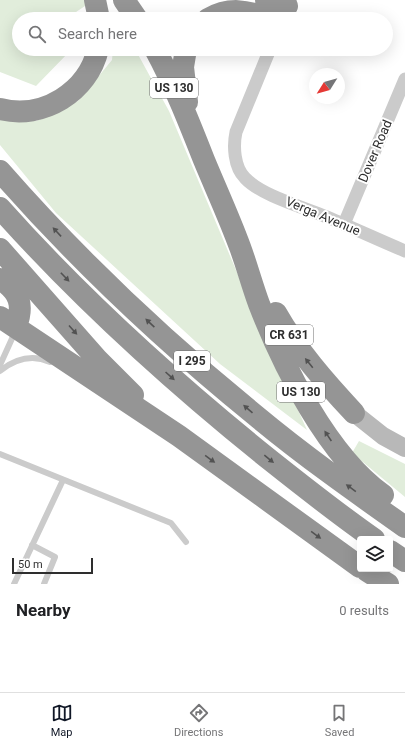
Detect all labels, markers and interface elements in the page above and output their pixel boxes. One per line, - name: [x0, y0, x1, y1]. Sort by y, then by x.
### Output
- search box: [12, 12, 393, 56]
- icon: search: [26, 23, 48, 45]
- text: Search here: [58, 25, 137, 43]
- north arrow: [309, 68, 345, 104]
- road number: US 130: [150, 78, 198, 98]
- street label: Dover Road: [355, 117, 395, 185]
- street label: Verga Avenue: [284, 194, 363, 238]
- one-way arrow: [52, 227, 62, 237]
- one-way arrow: [61, 272, 70, 282]
- one-way arrow: [145, 318, 155, 328]
- one-way arrow: [68, 325, 77, 335]
- road number: CR 631: [265, 325, 313, 345]
- road number: I 295: [174, 351, 210, 371]
- one-way arrow: [305, 357, 314, 368]
- one-way arrow: [165, 371, 175, 380]
- road number: US 130: [277, 382, 325, 402]
- one-way arrow: [242, 404, 253, 413]
- one-way arrow: [324, 430, 331, 441]
- one-way arrow: [205, 455, 216, 463]
- one-way arrow: [264, 455, 275, 464]
- one-way arrow: [345, 484, 356, 492]
- one-way arrow: [311, 531, 321, 539]
- map controls: [357, 536, 393, 572]
- button: layers: [357, 536, 393, 572]
- scale bar: [12, 556, 93, 575]
- text: 50 m: [18, 558, 43, 571]
- text: Nearby: [16, 600, 71, 620]
- text: 0 results: [339, 603, 389, 618]
- tab: Map: [51, 702, 73, 739]
- tab: Directions: [174, 702, 223, 739]
- tab: Saved: [325, 702, 354, 739]

